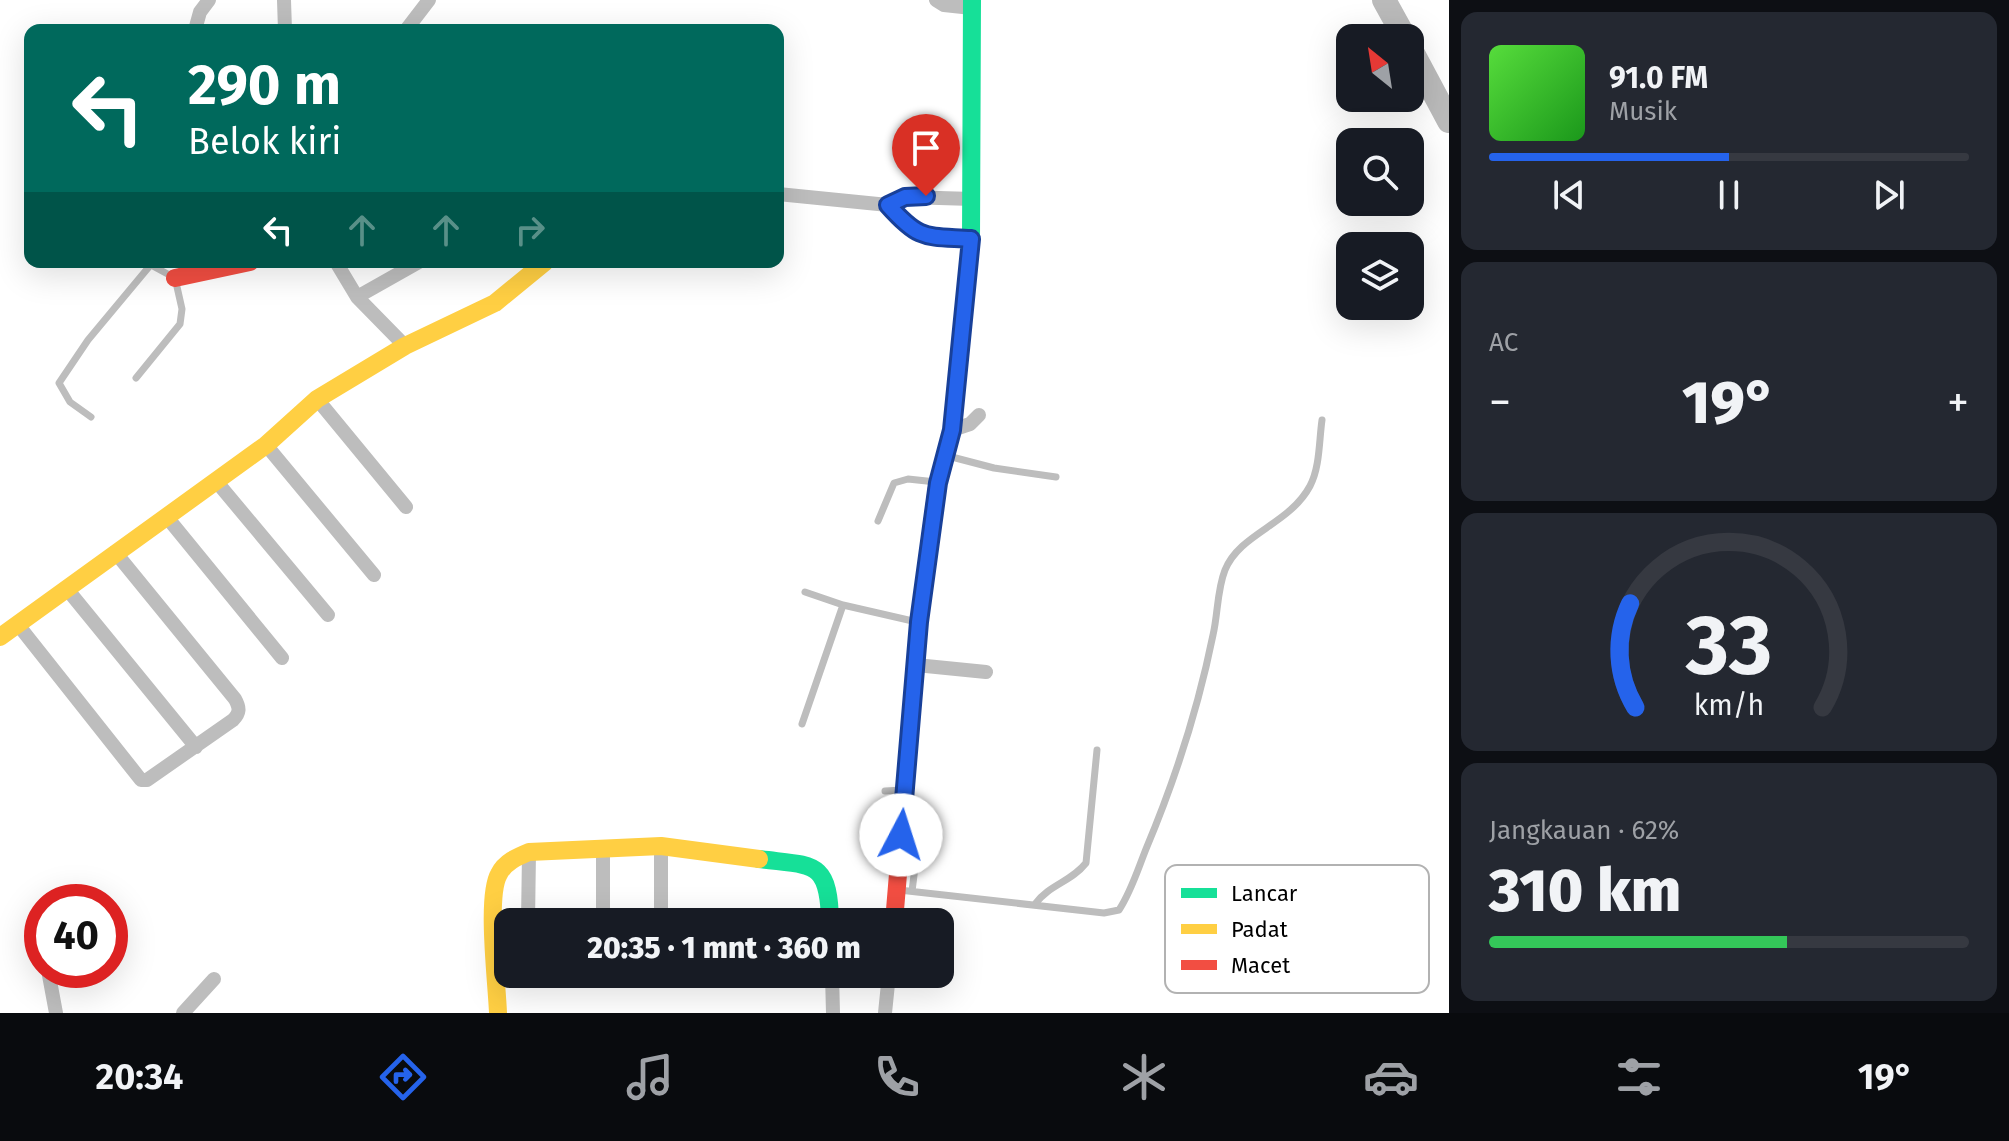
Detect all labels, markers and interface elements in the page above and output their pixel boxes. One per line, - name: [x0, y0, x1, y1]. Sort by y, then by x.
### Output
- north arrow: [1336, 24, 1424, 112]
- map controls: [1336, 24, 1424, 320]
- text: 290 m: [188, 52, 341, 119]
- icon: left: [56, 56, 160, 160]
- text: 91.0 FM: [1609, 60, 1708, 96]
- text: Musik: [1609, 96, 1677, 127]
- pin: [892, 114, 960, 196]
- text: Belok kiri: [188, 120, 342, 164]
- icon: arrive: [904, 126, 948, 170]
- button: search: [1336, 128, 1424, 216]
- icon: previous: [1547, 173, 1591, 217]
- icon: pause: [1707, 173, 1751, 217]
- icon: next: [1867, 173, 1911, 217]
- icon: left: [256, 208, 300, 252]
- icon: ahead: [340, 208, 384, 252]
- icon: ahead: [424, 208, 468, 252]
- icon: right: [508, 208, 552, 252]
- button: layers: [1336, 232, 1424, 320]
- text: AC: [1489, 327, 1518, 358]
- text: 19°: [1682, 367, 1776, 439]
- text: −: [1489, 376, 1511, 429]
- text: +: [1947, 376, 1969, 429]
- text: 33: [1685, 595, 1772, 695]
- text: km/h: [1694, 688, 1764, 723]
- position arrow: [859, 793, 943, 877]
- text: Jangkauan · 62%: [1489, 815, 1679, 846]
- text: 310 km: [1489, 855, 1681, 927]
- legend: [1165, 865, 1429, 993]
- text: Lancar: [1231, 880, 1298, 907]
- speed limit sign: 40: [24, 884, 128, 988]
- text: Padat: [1231, 916, 1288, 943]
- text: 20:35 · 1 mnt · 360 m: [587, 930, 861, 966]
- text: Macet: [1231, 952, 1290, 979]
- icon: directions: [375, 1049, 431, 1105]
- icon: music: [622, 1049, 678, 1105]
- icon: phone: [869, 1049, 925, 1105]
- icon: climate: [1116, 1049, 1172, 1105]
- icon: car: [1363, 1049, 1419, 1105]
- icon: filters: [1611, 1049, 1667, 1105]
- text: 20:34: [96, 1055, 183, 1099]
- text: 19°: [1858, 1055, 1913, 1099]

